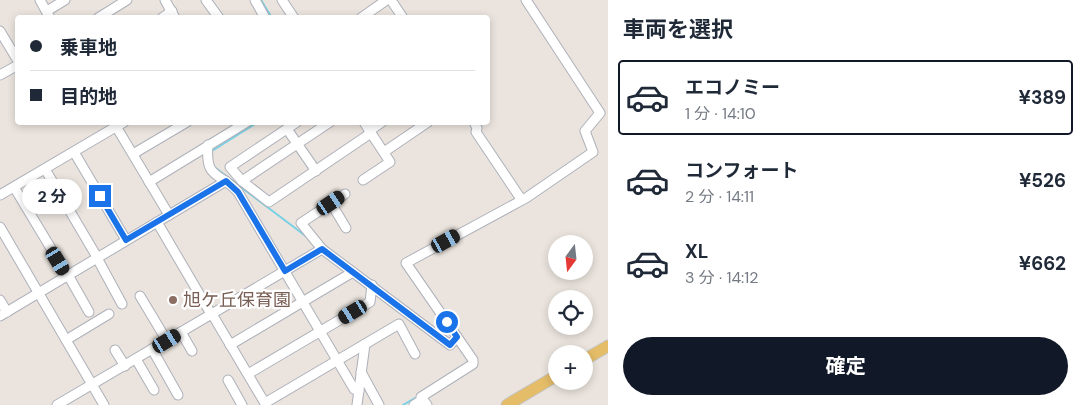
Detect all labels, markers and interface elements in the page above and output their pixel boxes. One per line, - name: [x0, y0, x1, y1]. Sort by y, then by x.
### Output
- text: 車両を選択: [623, 15, 733, 44]
- text: 乗車地: [60, 35, 117, 60]
- icon: car: [625, 75, 670, 120]
- text: エコノミー: [685, 75, 780, 100]
- text: 目的地: [60, 84, 117, 109]
- text: ¥389: [1019, 85, 1066, 110]
- text: 1 分 · 14:10: [685, 103, 756, 124]
- icon: car: [625, 158, 670, 203]
- text: コンフォート: [685, 158, 798, 183]
- text: ¥526: [1019, 168, 1066, 193]
- callout: 2 分: [22, 178, 82, 214]
- route end: [89, 185, 111, 207]
- text: 2 分: [38, 186, 67, 207]
- text: 2 分 · 14:11: [685, 186, 754, 207]
- car: [314, 188, 347, 218]
- car: [429, 227, 462, 255]
- north arrow: [548, 235, 592, 280]
- map controls: [548, 235, 593, 390]
- text: XL: [685, 239, 708, 264]
- icon: car: [625, 241, 670, 286]
- car: [43, 244, 72, 278]
- text: ¥662: [1019, 251, 1066, 276]
- text: 3 分 · 14:12: [685, 267, 759, 288]
- place label: 旭ケ丘保育園: [183, 288, 291, 312]
- button: locate: [548, 290, 593, 335]
- marker: 旭ケ丘保育園: [167, 294, 179, 306]
- car: [336, 298, 369, 326]
- route start: [436, 311, 458, 333]
- car: [150, 327, 183, 355]
- button: 確定: [623, 337, 1068, 395]
- button: +: [548, 345, 593, 390]

